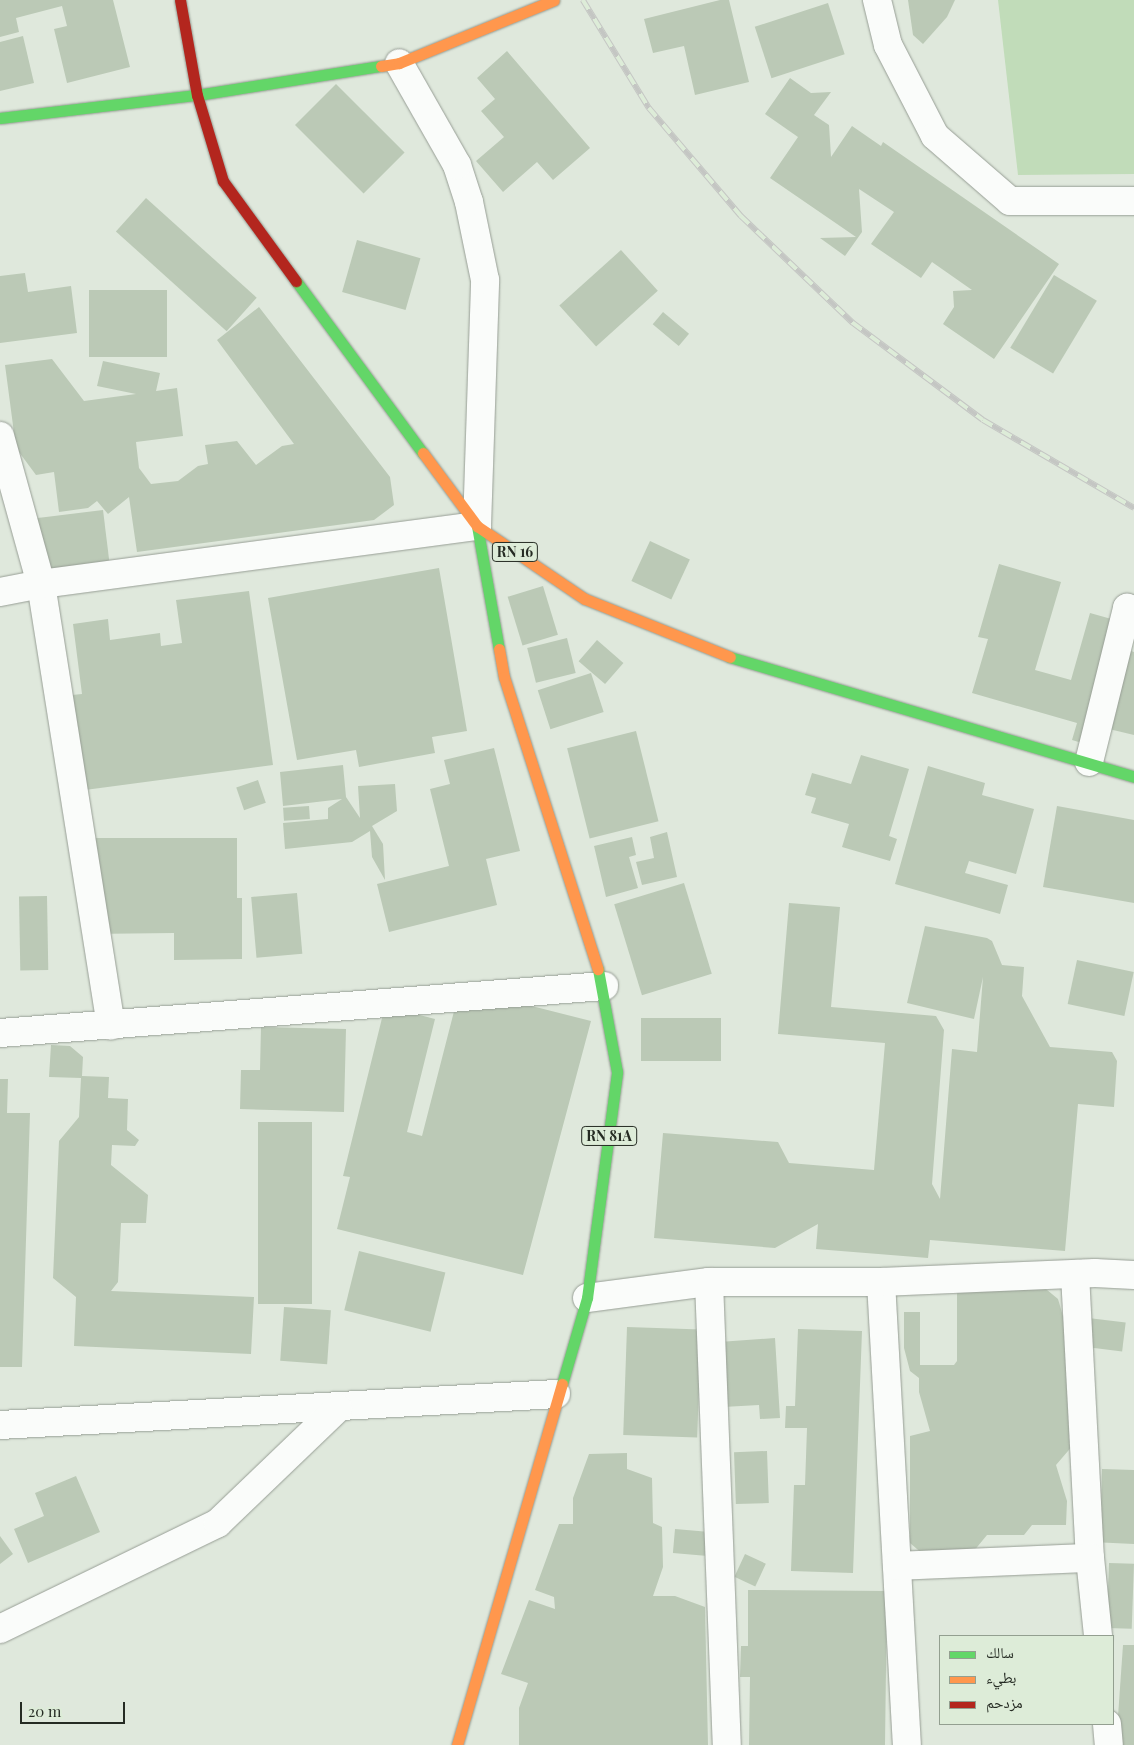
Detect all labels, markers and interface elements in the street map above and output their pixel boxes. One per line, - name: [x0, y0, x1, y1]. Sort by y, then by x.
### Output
- road number: RN 16: [491, 540, 539, 564]
- road number: RN 81A: [580, 1124, 638, 1148]
- legend: [939, 1635, 1114, 1725]
- text: سالك: [986, 1642, 1014, 1662]
- text: بطيء: [986, 1667, 1016, 1687]
- scale bar: [22, 1692, 128, 1724]
- text: مزدحم: [986, 1692, 1023, 1712]
- text: 20 m: [28, 1701, 61, 1721]

